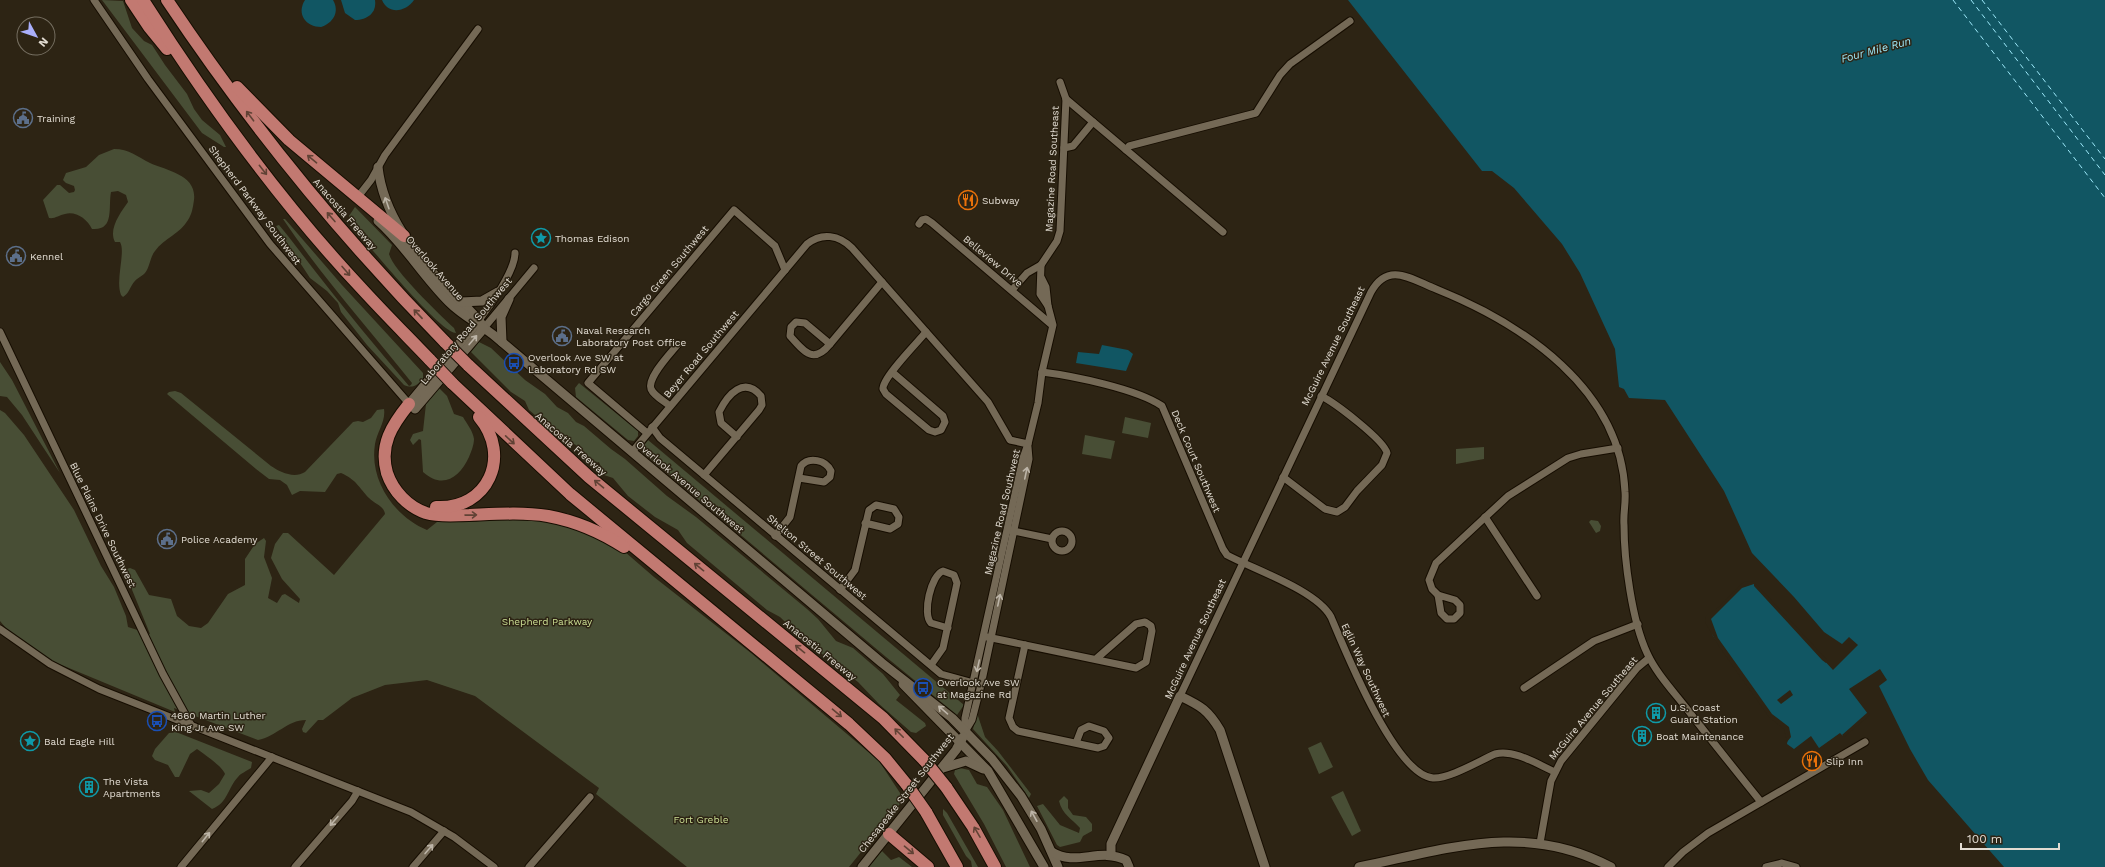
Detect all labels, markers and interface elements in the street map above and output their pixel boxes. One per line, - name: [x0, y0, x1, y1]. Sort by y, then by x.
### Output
- north arrow: [16, 16, 56, 56]
- water label: Four Mile Run: [1840, 34, 1912, 66]
- text: N: [36, 35, 51, 49]
- street label: Magazine Road Southeast: [1043, 105, 1061, 232]
- public building icon: Training: [12, 107, 34, 129]
- one-way arrow: [246, 111, 254, 122]
- place label: Training: [37, 113, 76, 124]
- street label: Shepherd Parkway Southwest: [207, 143, 304, 267]
- one-way arrow: [306, 155, 317, 164]
- one-way arrow: [259, 165, 267, 176]
- street label: Anacostia Freeway: [311, 176, 379, 253]
- restaurant icon: Subway: [957, 189, 979, 211]
- place label: Subway: [982, 195, 1020, 206]
- one-way arrow: [383, 197, 391, 209]
- one-way arrow: [327, 212, 336, 223]
- street label: Cargo Green Southwest: [628, 223, 711, 319]
- place icon: Thomas Edison: [530, 227, 552, 249]
- place label: Thomas Edison: [555, 233, 629, 244]
- street label: Belleview Drive: [961, 233, 1025, 289]
- street label: Overlook Avenue: [404, 234, 466, 303]
- public building icon: Kennel: [5, 245, 27, 267]
- place label: Kennel: [30, 251, 63, 262]
- one-way arrow: [341, 265, 350, 276]
- street label: Laboratory Road Southwest: [418, 275, 514, 387]
- street label: McGuire Avenue Southeast: [1299, 284, 1367, 407]
- street label: Beyer Road Southwest: [661, 308, 741, 400]
- one-way arrow: [413, 309, 423, 319]
- public building icon: Naval Research Laboratory Post Office: [551, 325, 573, 347]
- place label: Naval Research Laboratory Post Office: [576, 325, 686, 348]
- one-way arrow: [468, 334, 477, 345]
- bus stop icon: Overlook Ave SW at Laboratory Rd SW: [503, 352, 525, 374]
- place label: Overlook Ave SW at Laboratory Rd SW: [528, 352, 624, 375]
- street label: Deck Court Southwest: [1169, 408, 1223, 515]
- street label: Anacostia Freeway: [533, 410, 610, 478]
- one-way arrow: [505, 435, 516, 444]
- street label: Overlook Avenue Southwest: [634, 439, 747, 536]
- street label: Magazine Road Southwest: [982, 447, 1022, 576]
- street label: Blue Plains Drive Southwest: [68, 461, 139, 590]
- one-way arrow: [1023, 467, 1031, 480]
- one-way arrow: [593, 480, 604, 489]
- one-way arrow: [464, 511, 477, 518]
- street label: Shelton Street Southwest: [765, 512, 870, 602]
- public building icon: Police Academy: [156, 528, 178, 550]
- place label: Police Academy: [181, 534, 258, 545]
- one-way arrow: [694, 562, 705, 571]
- street label: McGuire Avenue Southeast: [1162, 576, 1228, 701]
- one-way arrow: [995, 594, 1003, 607]
- park label: Shepherd Parkway: [502, 616, 593, 627]
- street label: Anacostia Freeway: [781, 617, 859, 683]
- street label: Eglin Way Southwest: [1339, 621, 1393, 719]
- one-way arrow: [794, 644, 805, 653]
- street label: McGuire Avenue Southeast: [1547, 654, 1640, 762]
- one-way arrow: [973, 659, 981, 672]
- bus stop icon: Overlook Ave SW at Magazine Rd: [912, 677, 934, 699]
- place label: Overlook Ave SW at Magazine Rd: [937, 677, 1020, 700]
- building icon: U.S. Coast Guard Station: [1645, 702, 1667, 724]
- place label: U.S. Coast Guard Station: [1670, 702, 1738, 725]
- one-way arrow: [938, 705, 948, 715]
- one-way arrow: [831, 709, 842, 718]
- bus stop icon: 4660 Martin Luther King Jr Ave SW: [146, 710, 168, 732]
- place label: 4660 Martin Luther King Jr Ave SW: [171, 710, 266, 733]
- building icon: Boat Maintenance: [1631, 725, 1653, 747]
- one-way arrow: [894, 728, 904, 738]
- place icon: Bald Eagle Hill: [19, 730, 41, 752]
- street label: Chesapeake Street Southwest: [856, 731, 956, 855]
- place label: Boat Maintenance: [1656, 731, 1744, 742]
- place label: Bald Eagle Hill: [44, 736, 115, 747]
- restaurant icon: Slip Inn: [1801, 750, 1823, 772]
- place label: Slip Inn: [1826, 756, 1863, 767]
- building icon: The Vista Apartments: [78, 776, 100, 798]
- place label: The Vista Apartments: [103, 776, 160, 799]
- one-way arrow: [1029, 810, 1037, 822]
- park label: Fort Greble: [674, 814, 729, 825]
- one-way arrow: [330, 816, 339, 826]
- scale bar: [1961, 825, 2059, 851]
- one-way arrow: [972, 827, 980, 839]
- one-way arrow: [201, 832, 210, 842]
- text: 100 m: [1967, 832, 2002, 846]
- one-way arrow: [424, 844, 433, 854]
- one-way arrow: [903, 846, 914, 855]

